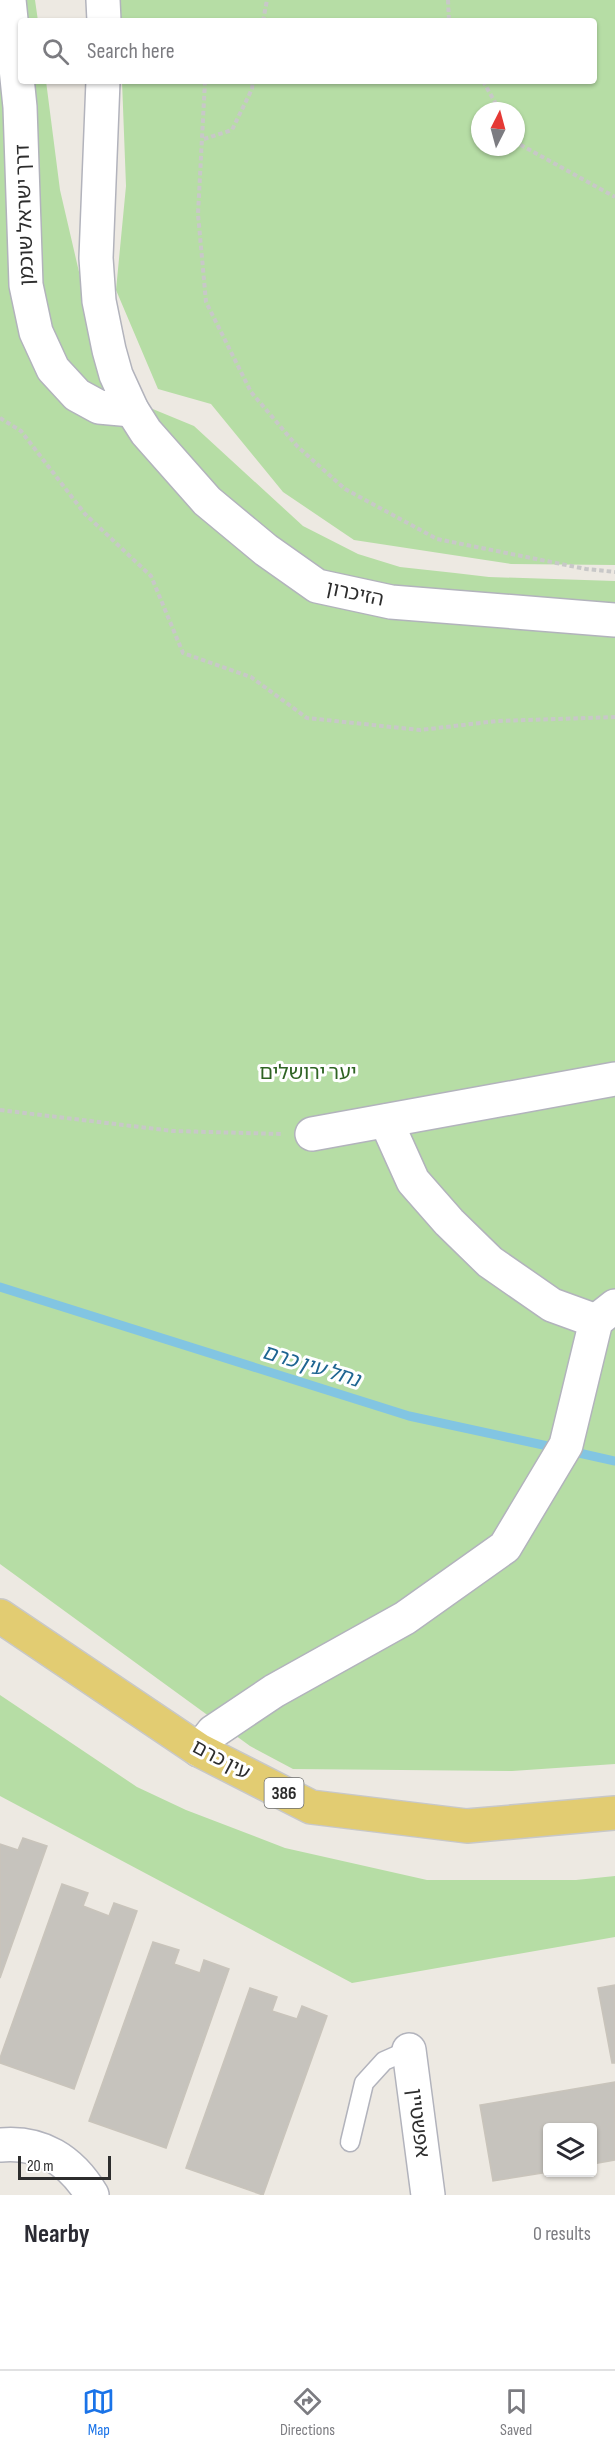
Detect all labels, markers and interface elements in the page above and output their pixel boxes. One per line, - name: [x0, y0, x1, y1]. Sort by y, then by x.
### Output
- search box: [18, 18, 597, 84]
- icon: search: [39, 35, 72, 68]
- text: Search here: [87, 38, 174, 65]
- north arrow: [471, 102, 525, 156]
- street label: דרך ישראל שוכמן: [11, 144, 39, 286]
- street label: הזיכרון: [324, 576, 386, 612]
- park label: יער ירושלים: [259, 1061, 357, 1085]
- water label: נחל עין כרם: [259, 1339, 365, 1393]
- street label: עין כרם: [188, 1735, 254, 1785]
- road number: 386: [264, 1778, 304, 1808]
- street label: אפשטיין: [402, 2087, 434, 2159]
- map controls: [543, 2123, 597, 2177]
- button: layers: [543, 2123, 597, 2177]
- scale bar: [18, 2153, 111, 2180]
- text: 20 m: [27, 2157, 54, 2176]
- text: Nearby: [24, 2219, 90, 2250]
- text: 0 results: [533, 2222, 591, 2246]
- tab: Map: [82, 2385, 115, 2440]
- tab: Directions: [280, 2385, 335, 2440]
- tab: Saved: [500, 2385, 533, 2440]

